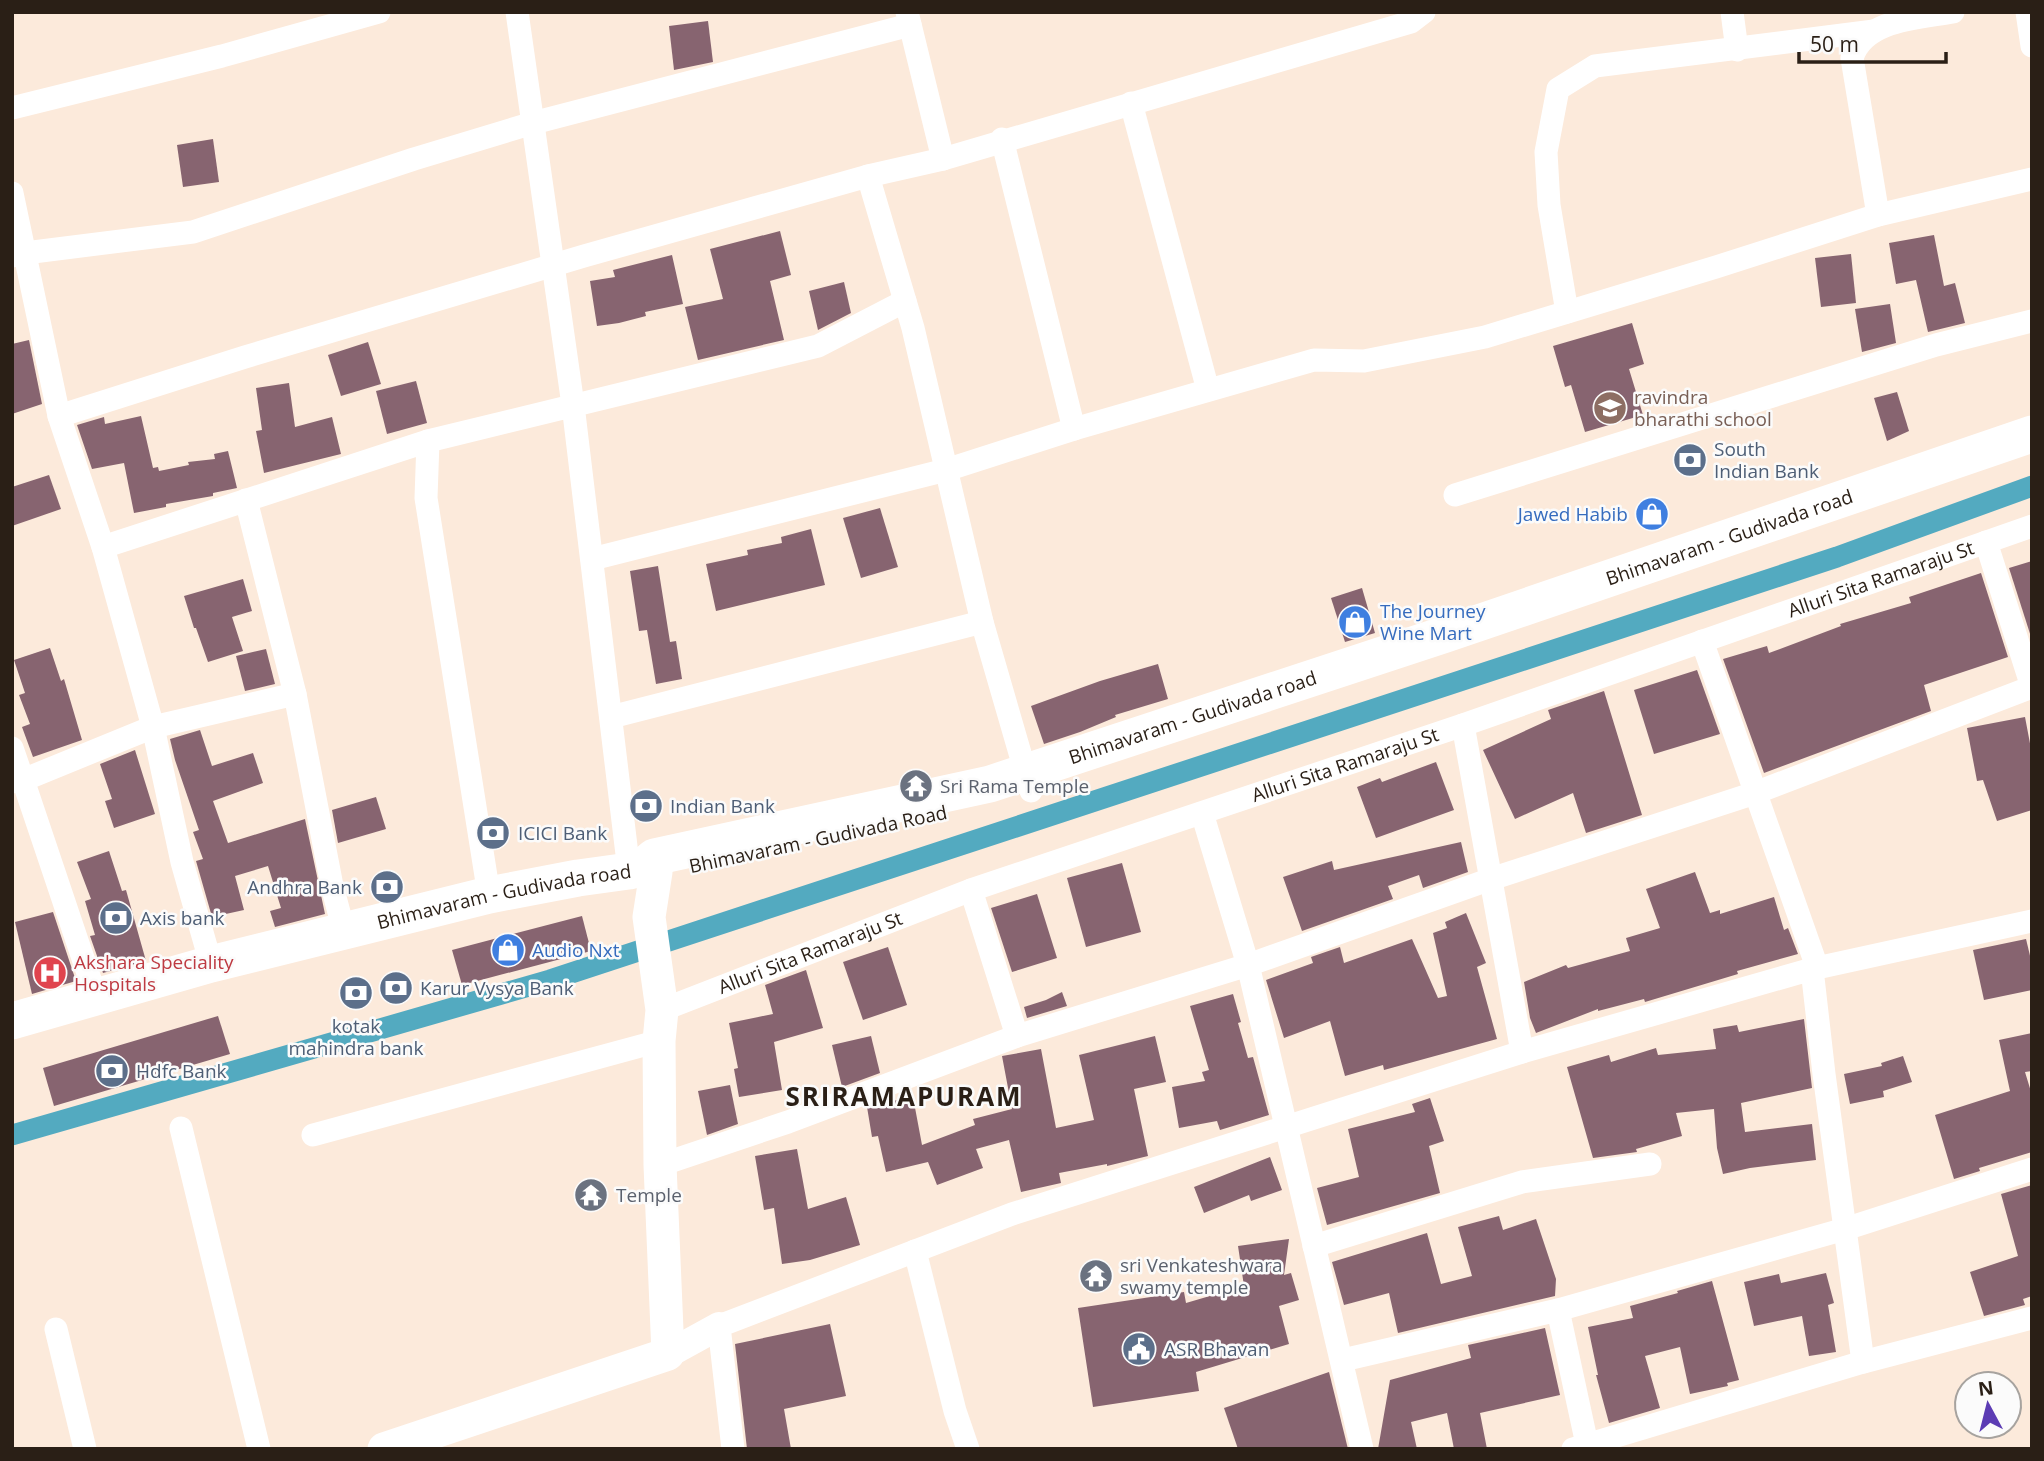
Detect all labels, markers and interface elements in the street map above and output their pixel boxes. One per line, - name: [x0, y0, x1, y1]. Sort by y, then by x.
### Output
- scale bar: [1799, 21, 1946, 65]
- text: 50 m: [1810, 30, 1859, 58]
- place label: ravindra bharathi school: [1634, 384, 1772, 432]
- school or university icon: ravindra bharathi school: [1591, 389, 1629, 427]
- place label: South Indian Bank: [1714, 436, 1819, 484]
- bank icon: South Indian Bank: [1671, 441, 1709, 479]
- street label: Bhimavaram - Gudivada road: [1602, 483, 1856, 592]
- shop icon: Jawed Habib: [1633, 495, 1671, 533]
- place label: Jawed Habib: [1516, 501, 1628, 527]
- street label: Alluri Sita Ramaraju St: [1784, 534, 1978, 623]
- place label: The Journey Wine Mart: [1380, 598, 1486, 646]
- shop icon: The Journey Wine Mart: [1336, 603, 1374, 641]
- street label: Bhimavaram - Gudivada road: [1065, 664, 1320, 770]
- street label: Alluri Sita Ramaraju St: [1248, 721, 1442, 808]
- temple icon: Sri Rama Temple: [897, 767, 935, 805]
- place label: Sri Rama Temple: [940, 773, 1089, 799]
- bank icon: Indian Bank: [627, 787, 665, 825]
- place label: Indian Bank: [670, 793, 775, 819]
- street label: Bhimavaram - Gudivada Road: [687, 799, 949, 879]
- bank icon: ICICI Bank: [474, 814, 512, 852]
- place label: ICICI Bank: [518, 820, 607, 846]
- street label: Bhimavaram - Gudivada road: [374, 858, 633, 935]
- bank icon: Andhra Bank: [368, 868, 406, 906]
- place label: Andhra Bank: [247, 874, 362, 900]
- bank icon: Axis bank: [97, 899, 135, 937]
- place label: Axis bank: [140, 905, 225, 931]
- street label: Alluri Sita Ramaraju St: [714, 905, 906, 1000]
- shop icon: Audio Nxt: [489, 931, 527, 969]
- place label: Audio Nxt: [532, 937, 620, 963]
- place label: Akshara Speciality Hospitals: [74, 949, 234, 997]
- hospital icon: Akshara Speciality Hospitals: [31, 954, 69, 992]
- bank icon: Karur Vysya Bank: [377, 969, 415, 1007]
- bank icon: kotak mahindra bank: [337, 974, 375, 1012]
- place label: Karur Vysya Bank: [420, 975, 574, 1001]
- place label: kotak mahindra bank: [289, 1013, 423, 1061]
- bank icon: Hdfc Bank: [93, 1052, 131, 1090]
- place label: Hdfc Bank: [136, 1058, 227, 1084]
- district label: SRIRAMAPURAM: [785, 1078, 1023, 1114]
- temple icon: Temple: [572, 1176, 610, 1214]
- place label: Temple: [616, 1182, 682, 1208]
- place label: sri Venkateshwara swamy temple: [1120, 1252, 1283, 1300]
- temple icon: sri Venkateshwara swamy temple: [1077, 1257, 1115, 1295]
- public building icon: ASR Bhavan: [1120, 1330, 1158, 1368]
- place label: ASR Bhavan: [1164, 1336, 1269, 1362]
- north arrow: [1953, 1370, 2023, 1440]
- text: N: [1977, 1374, 1995, 1402]

